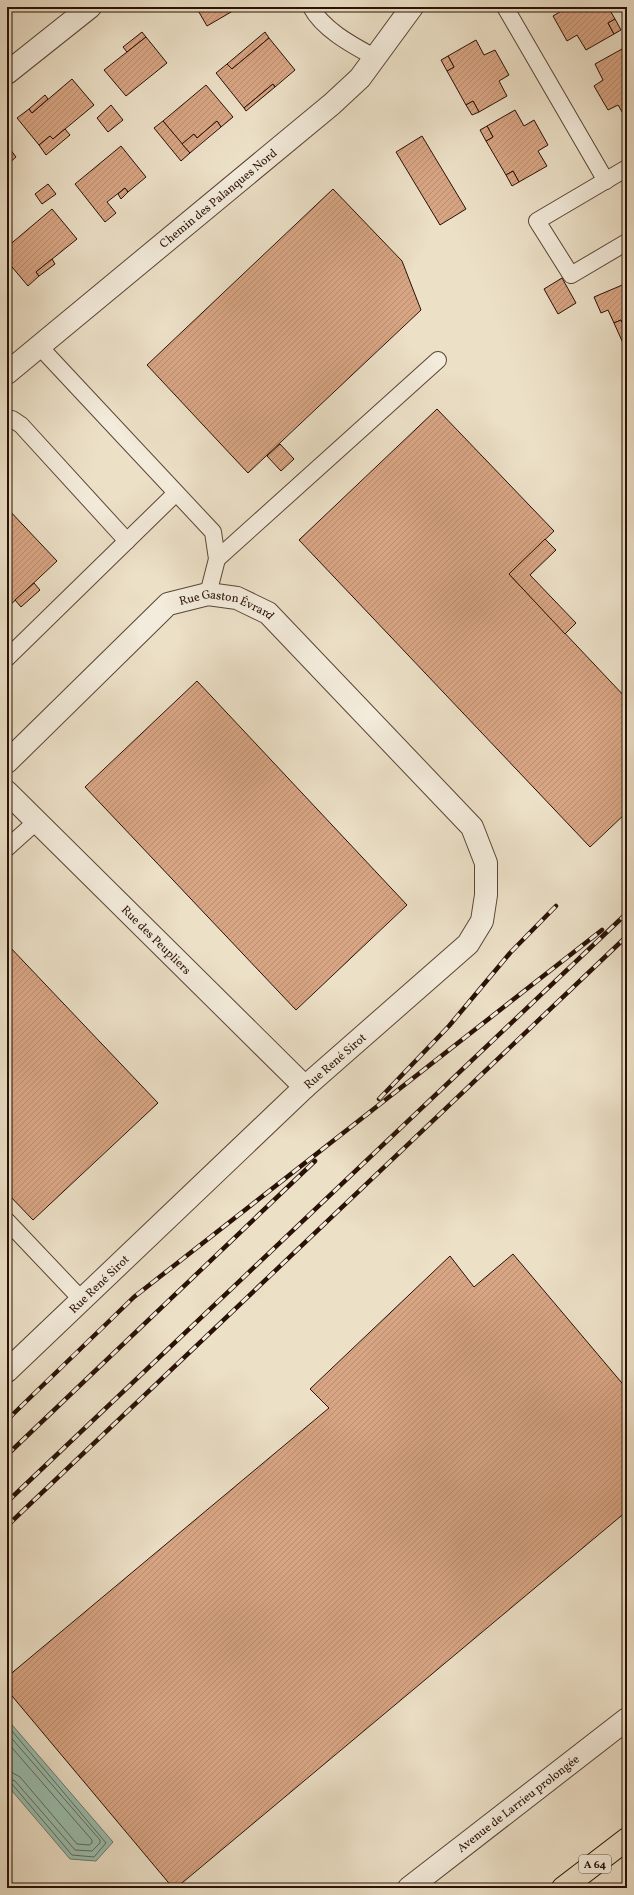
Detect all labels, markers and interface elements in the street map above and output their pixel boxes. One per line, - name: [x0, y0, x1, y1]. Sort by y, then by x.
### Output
- street label: Chemin des Palanques Nord: [157, 146, 281, 252]
- street label: Rue Gaston Évrard: [178, 587, 278, 624]
- street label: Rue des Peupliers: [117, 902, 194, 979]
- street label: Rue René Sirot: [301, 1030, 370, 1093]
- street label: Rue René Sirot: [66, 1252, 133, 1318]
- street label: Avenue de Larrieu prolongée: [454, 1752, 583, 1857]
- road number: A 64: [579, 1855, 611, 1873]

